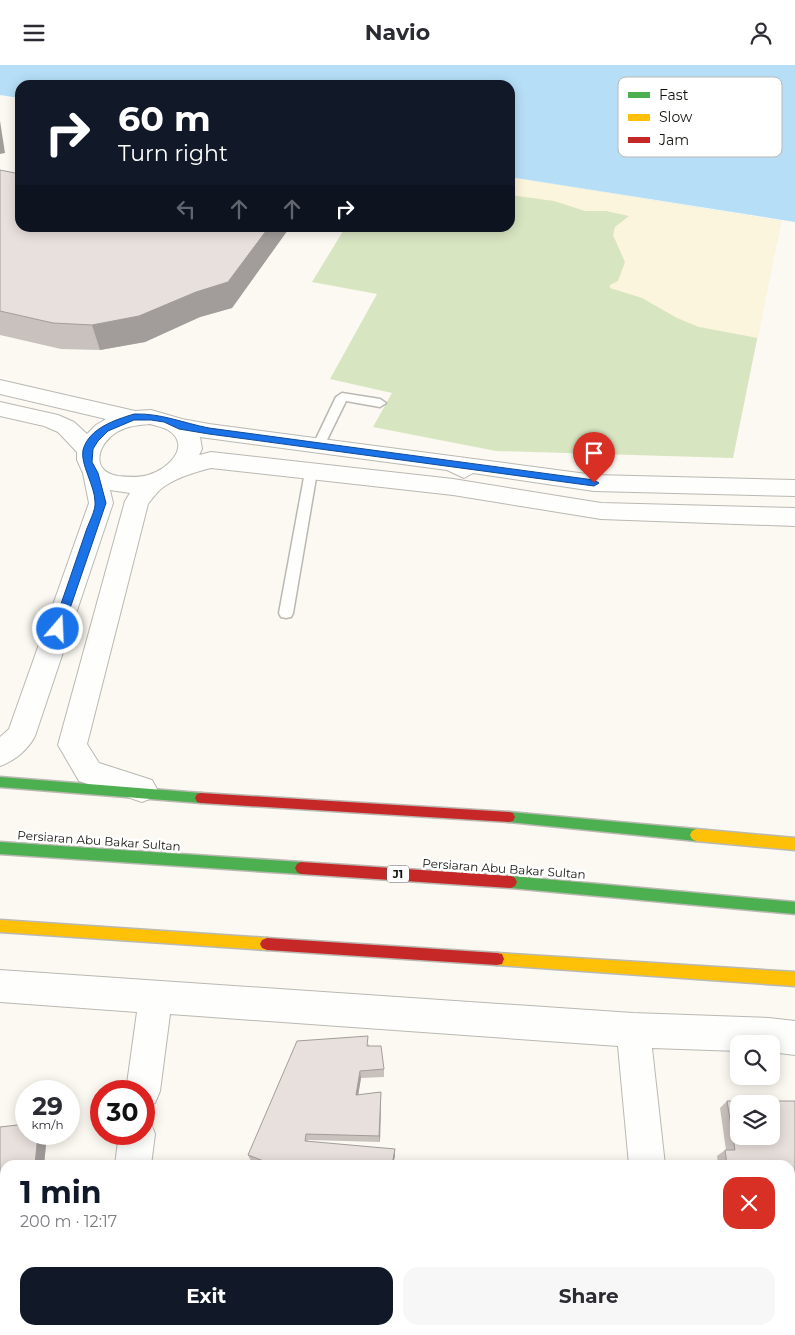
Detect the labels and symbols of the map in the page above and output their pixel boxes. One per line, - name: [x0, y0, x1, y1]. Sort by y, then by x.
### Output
- legend: [618, 77, 782, 157]
- text: Fast: [659, 86, 689, 104]
- text: Slow: [659, 108, 693, 126]
- text: Jam: [658, 131, 689, 149]
- pin: [573, 432, 615, 483]
- position arrow: [31, 602, 83, 654]
- street label: Persiaran Abu Bakar Sultan: [17, 827, 181, 854]
- street label: Persiaran Abu Bakar Sultan: [422, 855, 586, 882]
- road number: J1: [387, 866, 409, 883]
- speed limit sign: 30: [90, 1080, 155, 1145]

